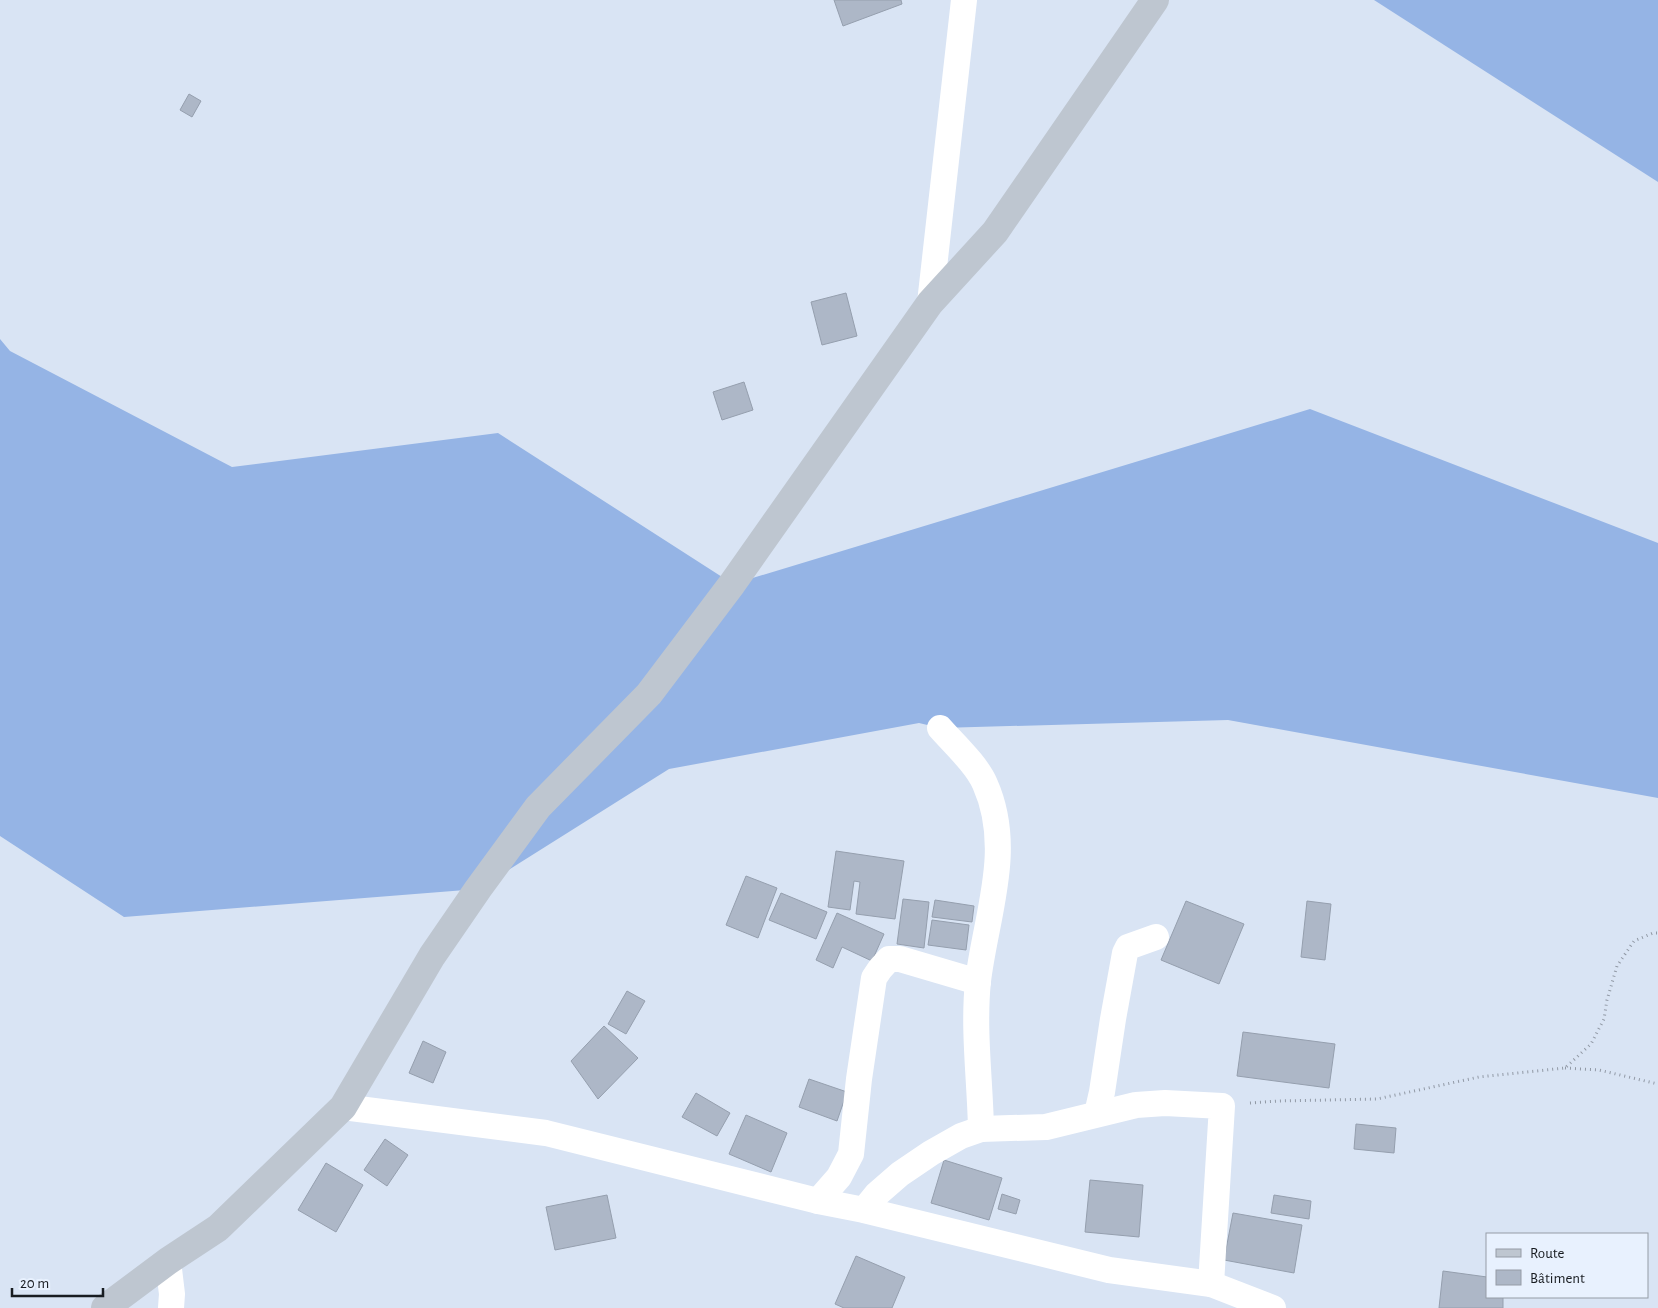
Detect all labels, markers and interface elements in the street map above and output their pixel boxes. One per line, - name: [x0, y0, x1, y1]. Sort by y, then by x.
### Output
- legend: [1486, 1233, 1648, 1298]
- text: Route: [1530, 1246, 1564, 1261]
- scale bar: [12, 1266, 104, 1298]
- text: Bâtiment: [1530, 1271, 1585, 1286]
- text: 20 m: [20, 1276, 49, 1291]

